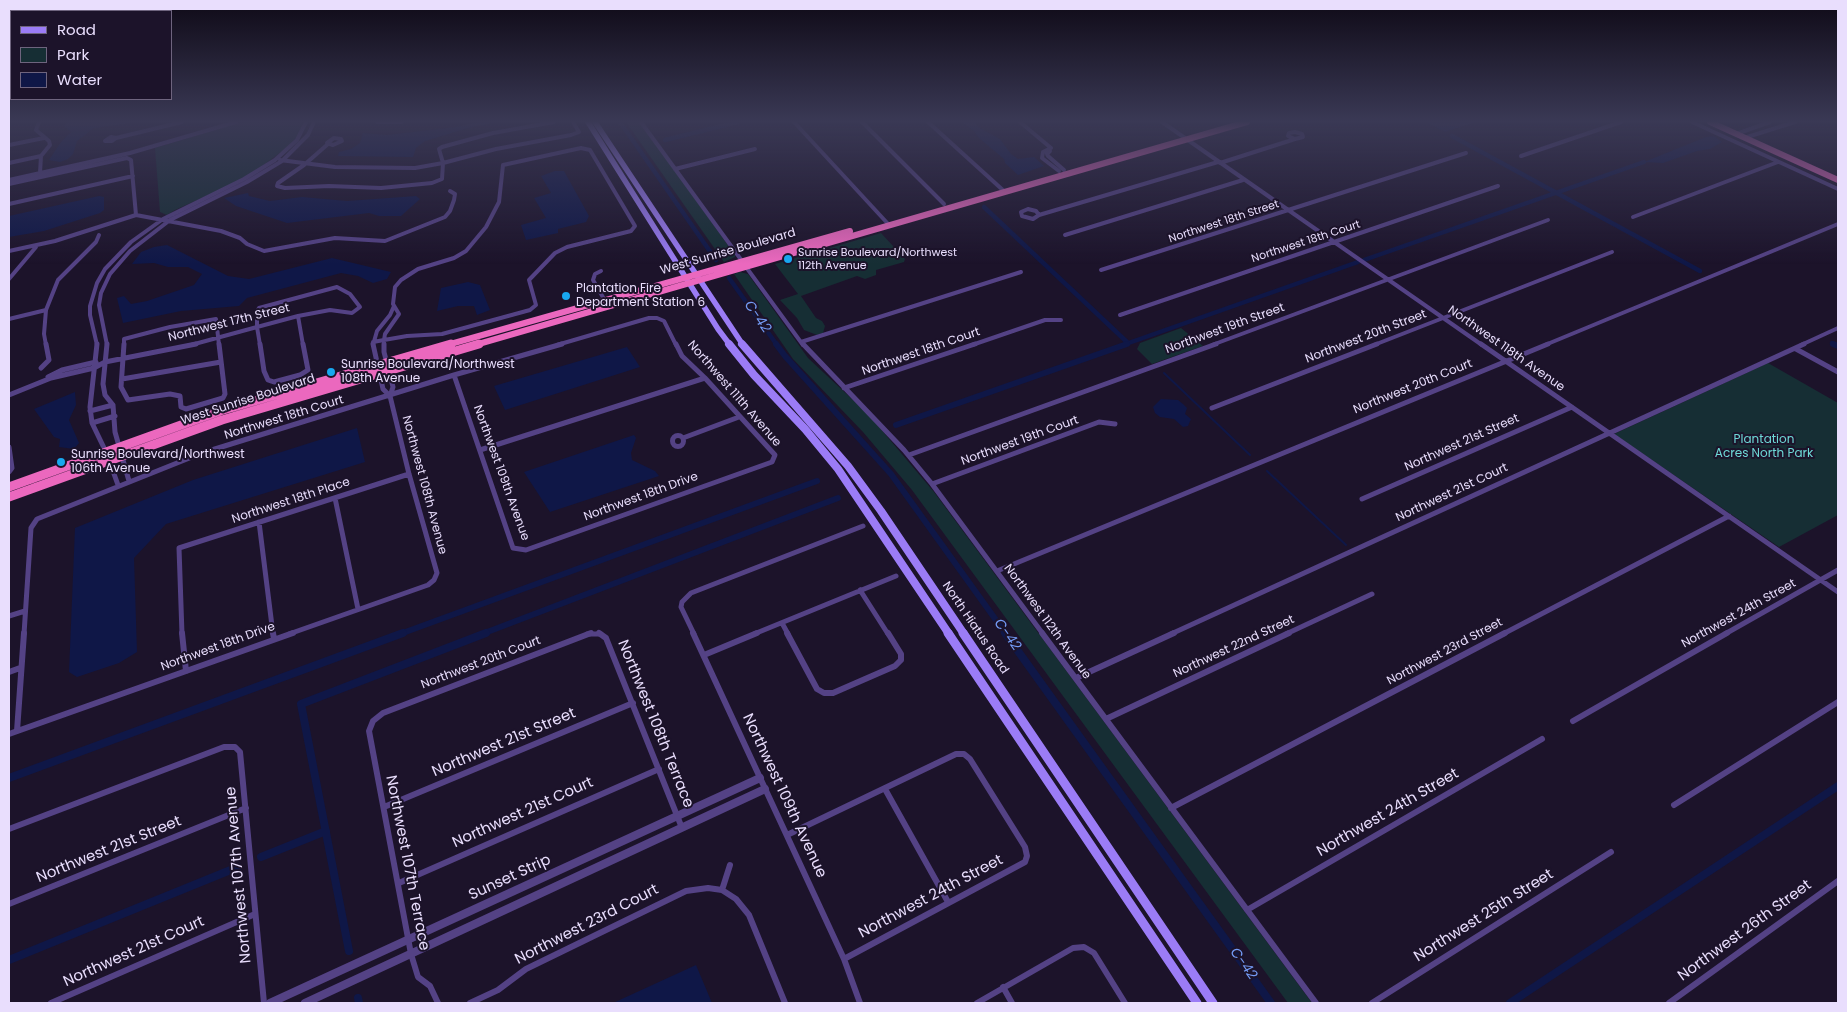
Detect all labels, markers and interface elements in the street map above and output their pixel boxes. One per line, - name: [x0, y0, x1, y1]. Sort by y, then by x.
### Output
- legend: [10, 10, 172, 100]
- text: Road: [57, 19, 96, 40]
- text: Park: [57, 44, 89, 65]
- text: Water: [57, 69, 102, 90]
- street label: Northwest 18th Street: [1167, 198, 1281, 246]
- street label: Northwest 18th Court: [1250, 218, 1362, 266]
- street label: West Sunrise Boulevard: [659, 226, 797, 278]
- place label: Sunrise Boulevard/Northwest 112th Avenue: [798, 246, 957, 272]
- marker: Sunrise Boulevard/Northwest 112th Avenue: [782, 253, 794, 265]
- place label: Plantation Fire Department Station 6: [576, 282, 705, 310]
- marker: Plantation Fire Department Station 6: [560, 290, 572, 302]
- water label: C-42: [740, 298, 774, 336]
- street label: Northwest 17th Street: [167, 301, 291, 345]
- street label: Northwest 19th Street: [1164, 301, 1286, 357]
- street label: Northwest 118th Avenue: [1445, 303, 1567, 395]
- street label: Northwest 20th Street: [1303, 307, 1429, 367]
- street label: Northwest 18th Court: [860, 325, 982, 379]
- street label: Northwest 111th Avenue: [684, 338, 784, 450]
- street label: Northwest 20th Court: [1351, 357, 1475, 417]
- place label: Sunrise Boulevard/Northwest 108th Avenue: [341, 358, 515, 386]
- marker: Sunrise Boulevard/Northwest 108th Avenue: [325, 366, 337, 378]
- street label: West Sunrise Boulevard: [179, 371, 317, 429]
- street label: Northwest 18th Court: [223, 393, 345, 443]
- street label: Northwest 109th Avenue: [470, 403, 532, 543]
- street label: Northwest 21st Street: [1403, 411, 1521, 475]
- street label: Northwest 19th Court: [959, 413, 1081, 469]
- street label: Northwest 108th Avenue: [399, 414, 449, 556]
- park label: Plantation Acres North Park: [1715, 433, 1813, 461]
- place label: Sunrise Boulevard/Northwest 106th Avenue: [71, 448, 245, 476]
- marker: Sunrise Boulevard/Northwest 106th Avenue: [55, 456, 67, 468]
- street label: Northwest 21st Court: [1394, 461, 1510, 525]
- street label: Northwest 18th Drive: [582, 470, 700, 524]
- street label: Northwest 18th Place: [230, 475, 352, 527]
- street label: Northwest 112th Avenue: [1000, 562, 1094, 682]
- street label: Northwest 24th Street: [1679, 577, 1799, 651]
- street label: North Hiatus Road: [939, 579, 1011, 677]
- street label: Northwest 22nd Street: [1171, 613, 1297, 681]
- street label: Northwest 23rd Street: [1385, 615, 1505, 689]
- water label: C-42: [990, 616, 1024, 654]
- street label: Northwest 18th Drive: [159, 620, 277, 674]
- street label: Northwest 20th Court: [419, 634, 543, 692]
- street label: Northwest 108th Terrace: [613, 637, 697, 811]
- street label: Northwest 21st Street: [429, 705, 579, 781]
- street label: Northwest 109th Avenue: [738, 711, 830, 881]
- street label: Northwest 24th Street: [1314, 765, 1462, 861]
- street label: Northwest 107th Terrace: [381, 774, 433, 952]
- street label: Northwest 21st Court: [450, 774, 596, 852]
- street label: Northwest 107th Avenue: [222, 786, 256, 964]
- street label: Northwest 21st Street: [34, 813, 184, 887]
- street label: Sunset Strip: [466, 851, 554, 905]
- street label: Northwest 24th Street: [856, 851, 1006, 943]
- street label: Northwest 25th Street: [1411, 866, 1557, 966]
- street label: Northwest 26th Street: [1675, 876, 1815, 986]
- street label: Northwest 23rd Court: [512, 881, 662, 969]
- street label: Northwest 21st Court: [61, 913, 207, 991]
- water label: C-42: [1226, 945, 1260, 983]

